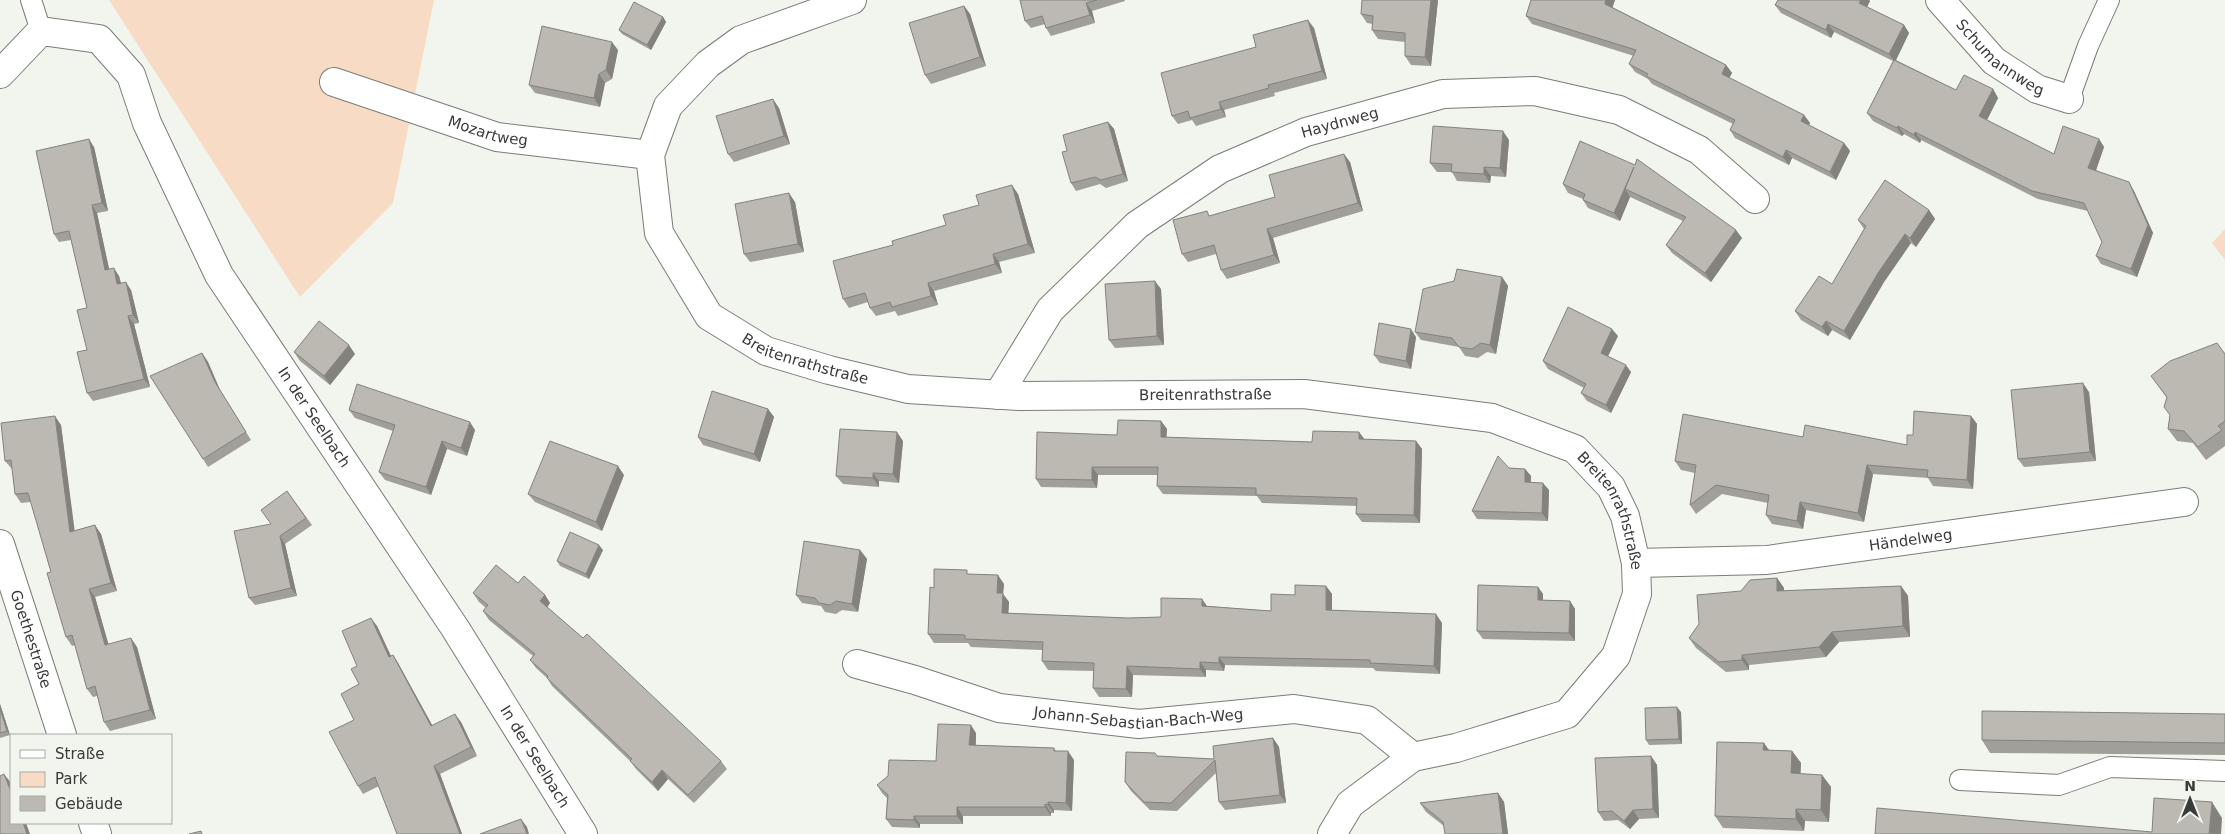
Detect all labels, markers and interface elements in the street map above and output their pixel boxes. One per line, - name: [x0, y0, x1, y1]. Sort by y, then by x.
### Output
- street label: Schumannweg: [1952, 15, 2046, 100]
- street label: Haydnweg: [1299, 103, 1380, 142]
- street label: Mozartweg: [446, 112, 529, 150]
- street label: Breitenrathstraße: [739, 329, 870, 388]
- street label: In der Seelbach: [274, 364, 354, 471]
- street label: Breitenrathstraße: [1139, 385, 1272, 404]
- street label: Breitenrathstraße: [1573, 448, 1645, 570]
- street label: Händelweg: [1868, 525, 1953, 555]
- street label: Goethestraße: [6, 588, 55, 691]
- street label: In der Seelbach: [496, 702, 573, 811]
- street label: Johann-Sebastian-Bach-Weg: [1032, 703, 1244, 733]
- legend: [10, 734, 172, 824]
- text: Straße: [55, 745, 104, 763]
- text: Park: [55, 770, 88, 788]
- north arrow: [2165, 774, 2215, 824]
- text: N: [2184, 778, 2196, 794]
- text: Gebäude: [55, 795, 123, 813]

